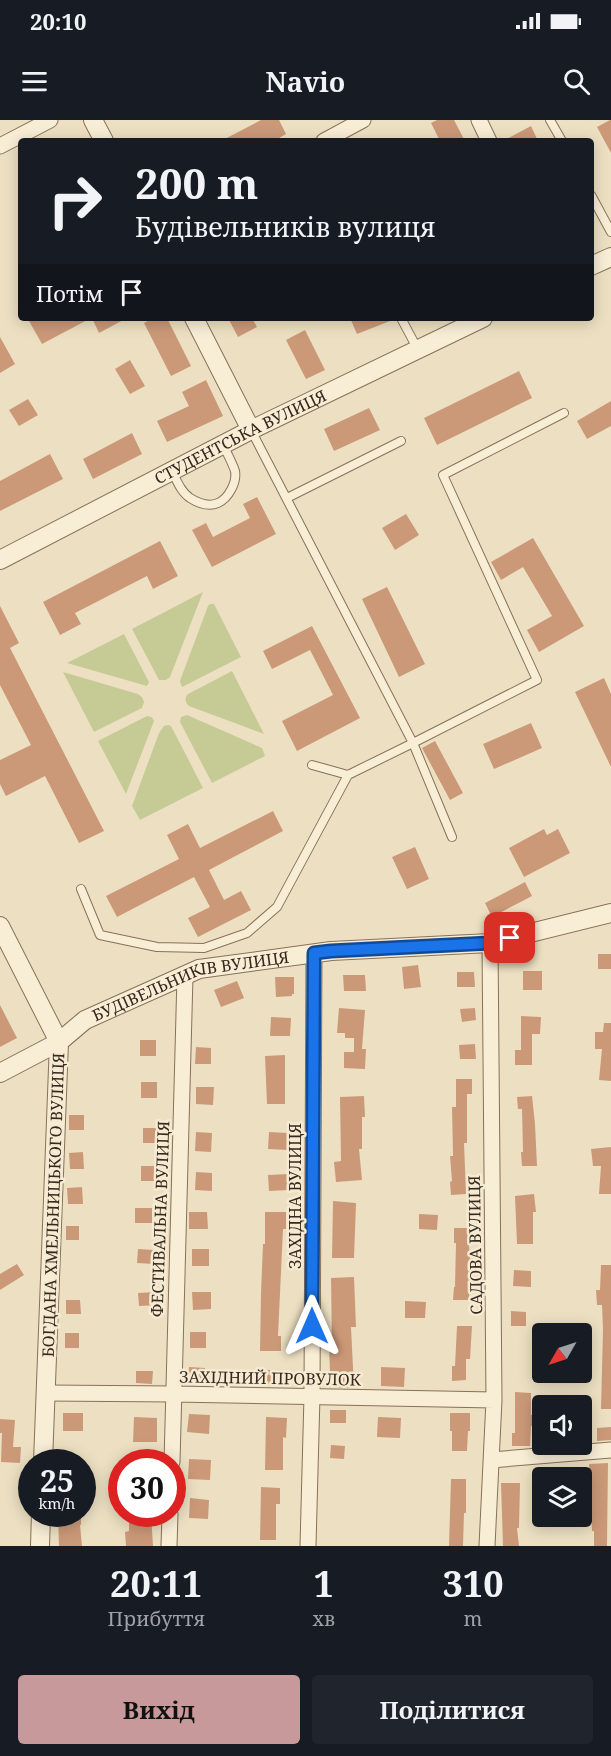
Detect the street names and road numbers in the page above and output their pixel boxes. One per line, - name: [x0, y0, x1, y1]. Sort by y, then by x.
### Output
- street label: СТУДЕНТСЬКА ВУЛИЦЯ: [150, 384, 330, 489]
- street label: БУДІВЕЛЬНИКІВ ВУЛИЦЯ: [89, 946, 290, 1026]
- street label: БОГДАНА ХМЕЛЬНИЦЬКОГО ВУЛИЦЯ: [37, 1052, 69, 1358]
- street label: ФЕСТИВАЛЬНА ВУЛИЦЯ: [146, 1120, 174, 1318]
- street label: ЗАХІДНА ВУЛИЦЯ: [284, 1123, 306, 1269]
- street label: САДОВА ВУЛИЦЯ: [463, 1175, 487, 1315]
- street label: ЗАХІДНИЙ ПРОВУЛОК: [179, 1365, 362, 1391]

